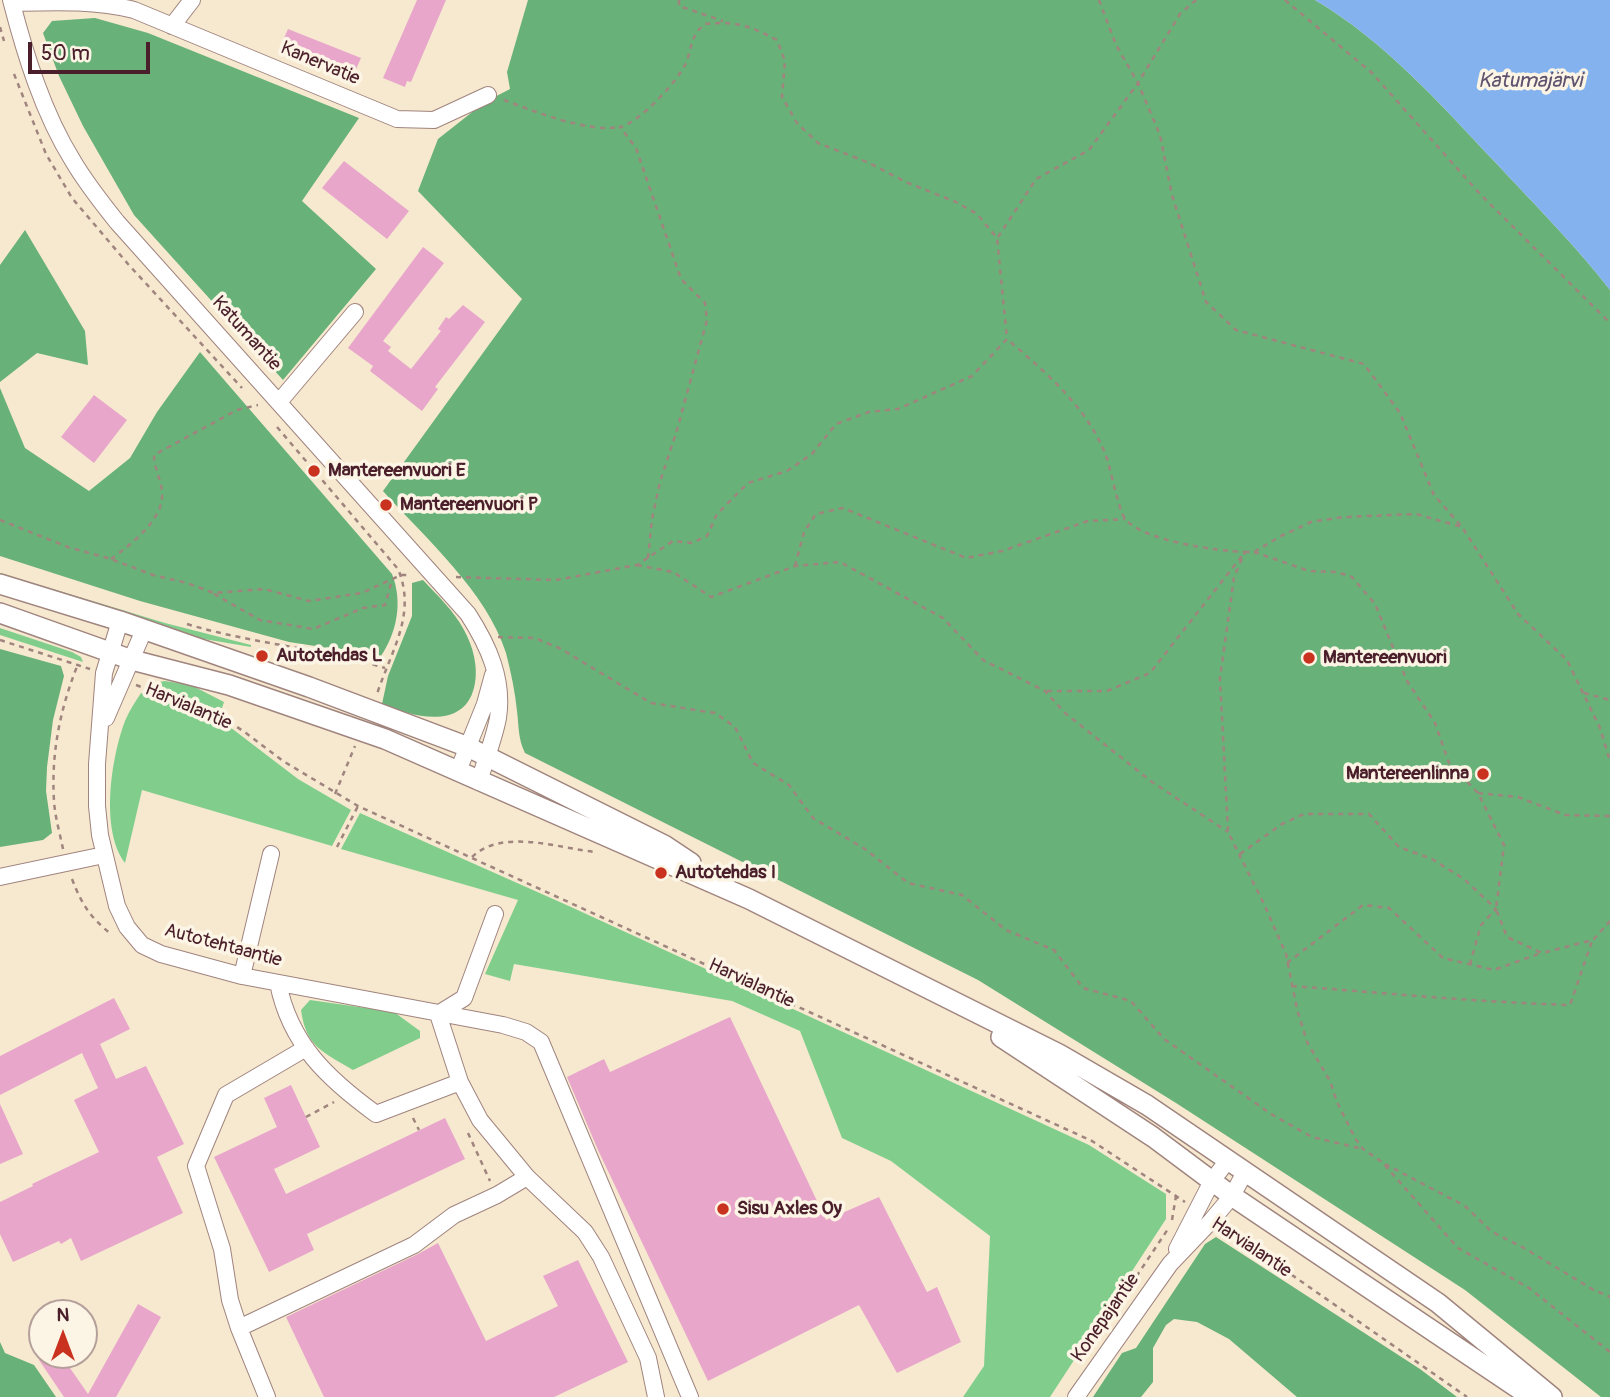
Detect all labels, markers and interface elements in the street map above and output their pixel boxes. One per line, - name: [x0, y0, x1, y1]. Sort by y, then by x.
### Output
- scale bar: [32, 28, 154, 72]
- street label: Kanervatie: [277, 37, 363, 91]
- text: 50 m: [41, 40, 90, 67]
- water label: Katumajärvi: [1478, 69, 1582, 95]
- street label: Katumantie: [207, 292, 285, 376]
- place label: Mantereenvuori E: [328, 460, 466, 482]
- marker: Mantereenvuori E: [306, 463, 322, 479]
- place label: Mantereenvuori P: [400, 494, 538, 516]
- marker: Mantereenvuori P: [378, 497, 394, 513]
- place label: Autotehdas L: [276, 645, 382, 667]
- place label: Mantereenvuori: [1323, 647, 1447, 669]
- marker: Autotehdas L: [254, 648, 270, 664]
- marker: Mantereenvuori: [1301, 650, 1317, 666]
- street label: Harvialantie: [141, 678, 235, 736]
- place label: Mantereenlinna: [1346, 763, 1469, 785]
- marker: Mantereenlinna: [1475, 766, 1491, 782]
- place label: Autotehdas I: [675, 862, 776, 884]
- marker: Autotehdas I: [653, 865, 669, 881]
- street label: Autotehtaantie: [162, 919, 284, 973]
- street label: Harvialantie: [704, 954, 798, 1014]
- place label: Sisu Axles Oy: [737, 1198, 842, 1220]
- marker: Sisu Axles Oy: [715, 1201, 731, 1217]
- street label: Harvialantie: [1206, 1213, 1296, 1283]
- street label: Konepajantie: [1067, 1269, 1145, 1367]
- north arrow: [28, 1299, 98, 1369]
- text: N: [57, 1303, 69, 1327]

